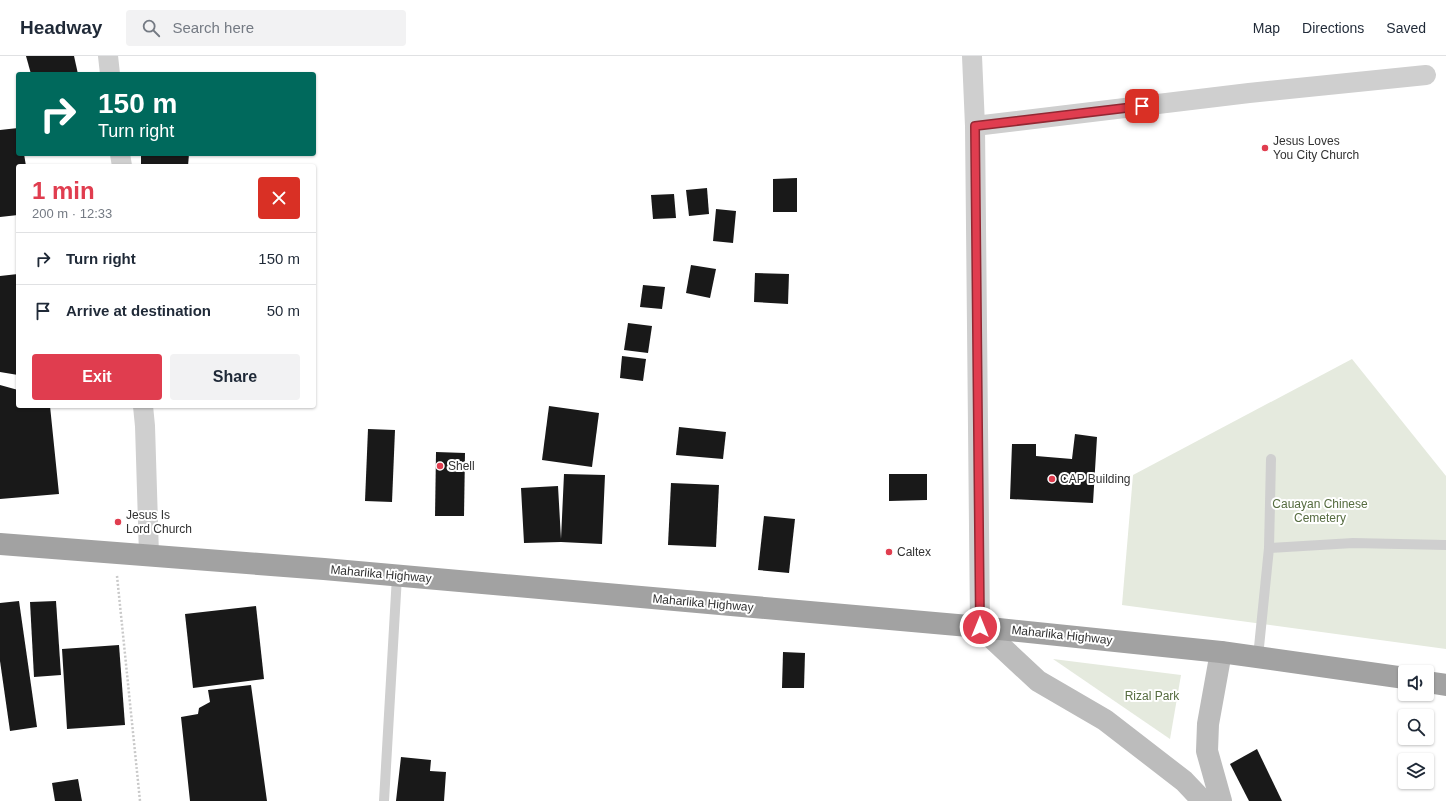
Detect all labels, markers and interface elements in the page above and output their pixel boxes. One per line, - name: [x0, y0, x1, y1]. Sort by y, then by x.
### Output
- search box: [126, 10, 406, 46]
- text: Headway: [20, 17, 102, 38]
- icon: search: [140, 17, 162, 39]
- text: Search here: [172, 19, 254, 36]
- text: Map: [1253, 20, 1280, 36]
- text: Directions: [1302, 20, 1364, 36]
- text: Saved: [1386, 20, 1426, 36]
- icon: right: [32, 88, 84, 140]
- text: 150 m: [98, 88, 177, 119]
- pin: [1125, 89, 1159, 123]
- icon: arrive: [1131, 95, 1153, 117]
- text: Turn right: [98, 121, 174, 141]
- place label: Jesus Loves You City Church: [1273, 134, 1359, 162]
- marker: Jesus Loves You City Church: [1260, 143, 1270, 153]
- text: 1 min: [32, 177, 95, 204]
- button: close: [258, 177, 300, 219]
- text: 200 m · 12:33: [32, 206, 112, 221]
- icon: right: [32, 248, 54, 270]
- text: Turn right: [66, 250, 136, 267]
- text: 150 m: [258, 250, 300, 267]
- icon: arrive: [32, 300, 54, 322]
- text: Arrive at destination: [66, 302, 211, 319]
- text: 50 m: [267, 302, 300, 319]
- button: Exit: [32, 354, 162, 400]
- button: Share: [170, 354, 300, 400]
- place label: Shell: [448, 459, 475, 473]
- marker: Shell: [435, 461, 445, 471]
- place label: CAP Building: [1060, 472, 1131, 486]
- marker: CAP Building: [1047, 474, 1057, 484]
- park label: Cauayan Chinese Cemetery: [1272, 497, 1368, 525]
- place label: Jesus Is Lord Church: [126, 508, 192, 536]
- marker: Jesus Is Lord Church: [113, 517, 123, 527]
- place label: Caltex: [897, 545, 931, 559]
- marker: Caltex: [884, 547, 894, 557]
- street label: Maharlika Highway: [330, 563, 432, 585]
- street label: Maharlika Highway: [652, 592, 754, 614]
- position arrow: [959, 606, 1001, 648]
- street label: Maharlika Highway: [1011, 623, 1113, 647]
- map controls: [1398, 665, 1434, 789]
- button: sound: [1398, 665, 1434, 701]
- park label: Rizal Park: [1125, 689, 1180, 703]
- button: search: [1398, 709, 1434, 745]
- button: layers: [1398, 753, 1434, 789]

